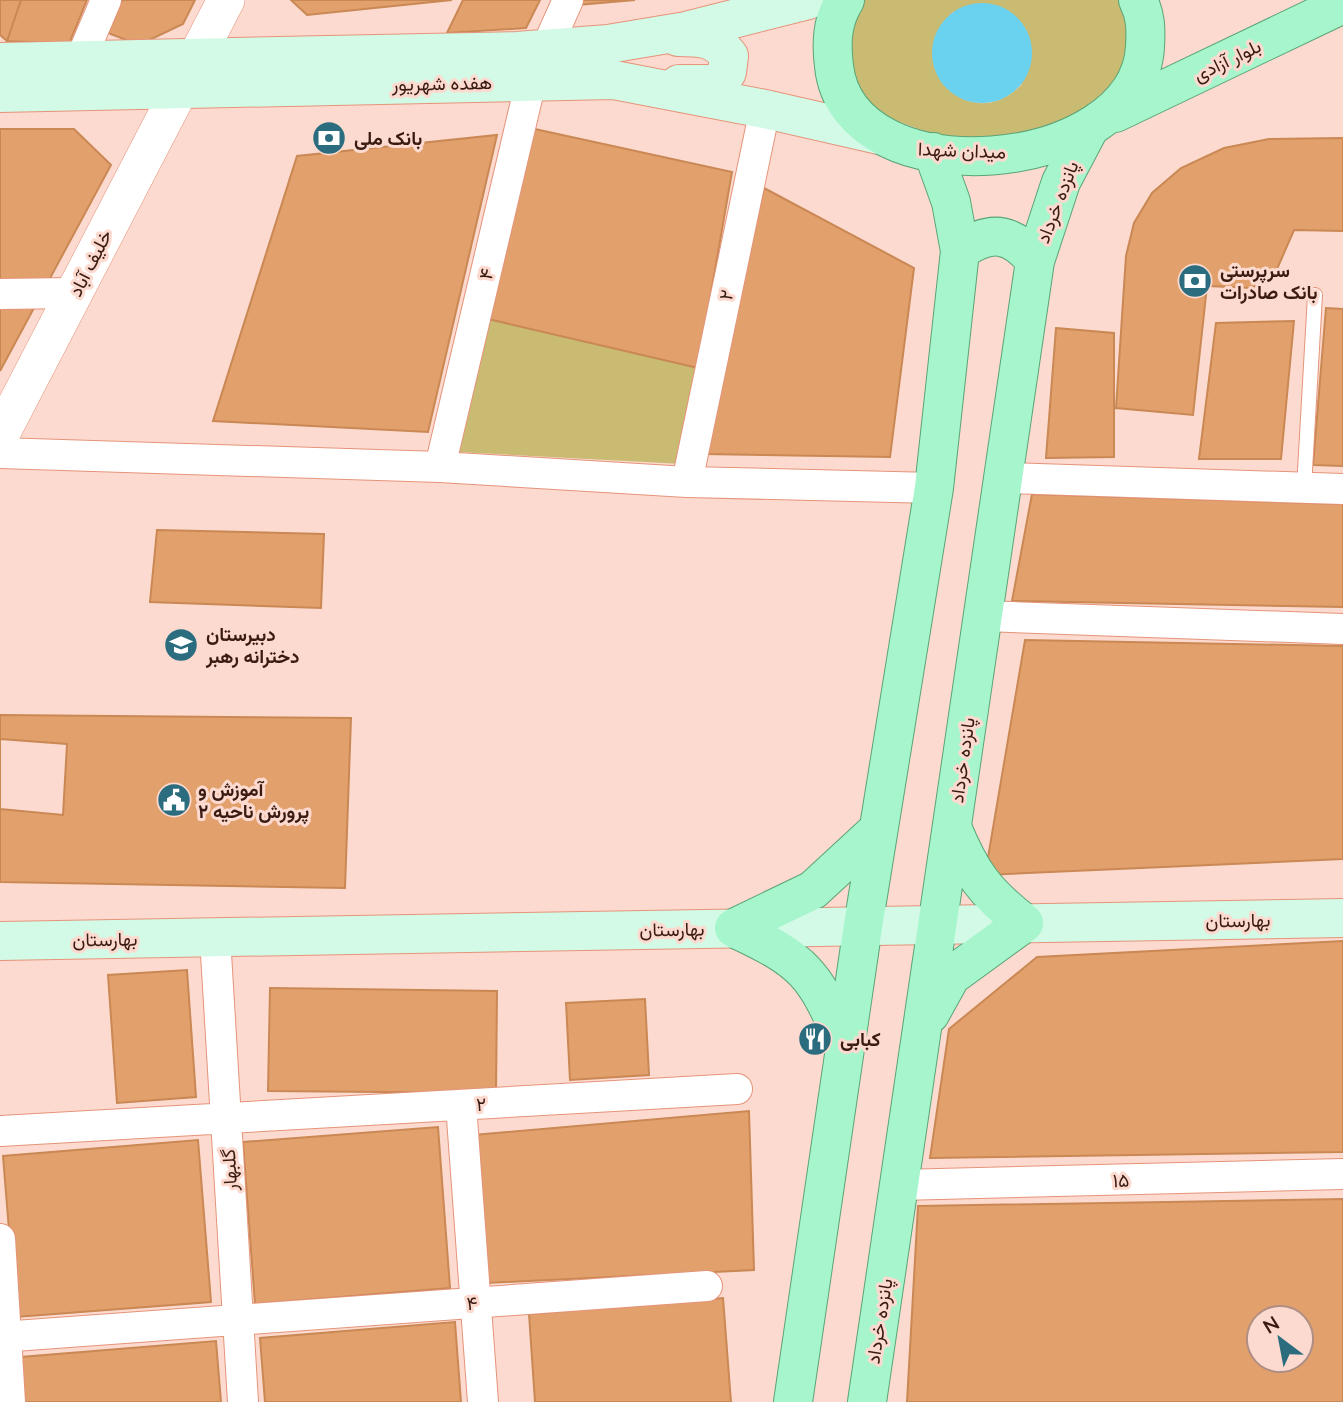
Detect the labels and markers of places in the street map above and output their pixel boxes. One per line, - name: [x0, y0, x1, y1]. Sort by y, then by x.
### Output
- bank icon: بانک ملی: [310, 119, 348, 157]
- place label: بانک ملی: [354, 126, 422, 150]
- place label: سرپرستی بانک صادرات: [1220, 258, 1318, 305]
- bank icon: سرپرستی بانک صادرات: [1176, 262, 1214, 300]
- place label: دبیرستان دخترانه رهبر: [205, 622, 300, 669]
- school or university icon: دبیرستان دخترانه رهبر: [162, 626, 200, 664]
- place label: آموزش و پرورش ناحیه ۲: [198, 777, 309, 825]
- public building icon: آموزش و پرورش ناحیه ۲: [155, 781, 193, 819]
- restaurant icon: کبابی: [796, 1020, 834, 1058]
- place label: کبابی: [840, 1027, 881, 1051]

